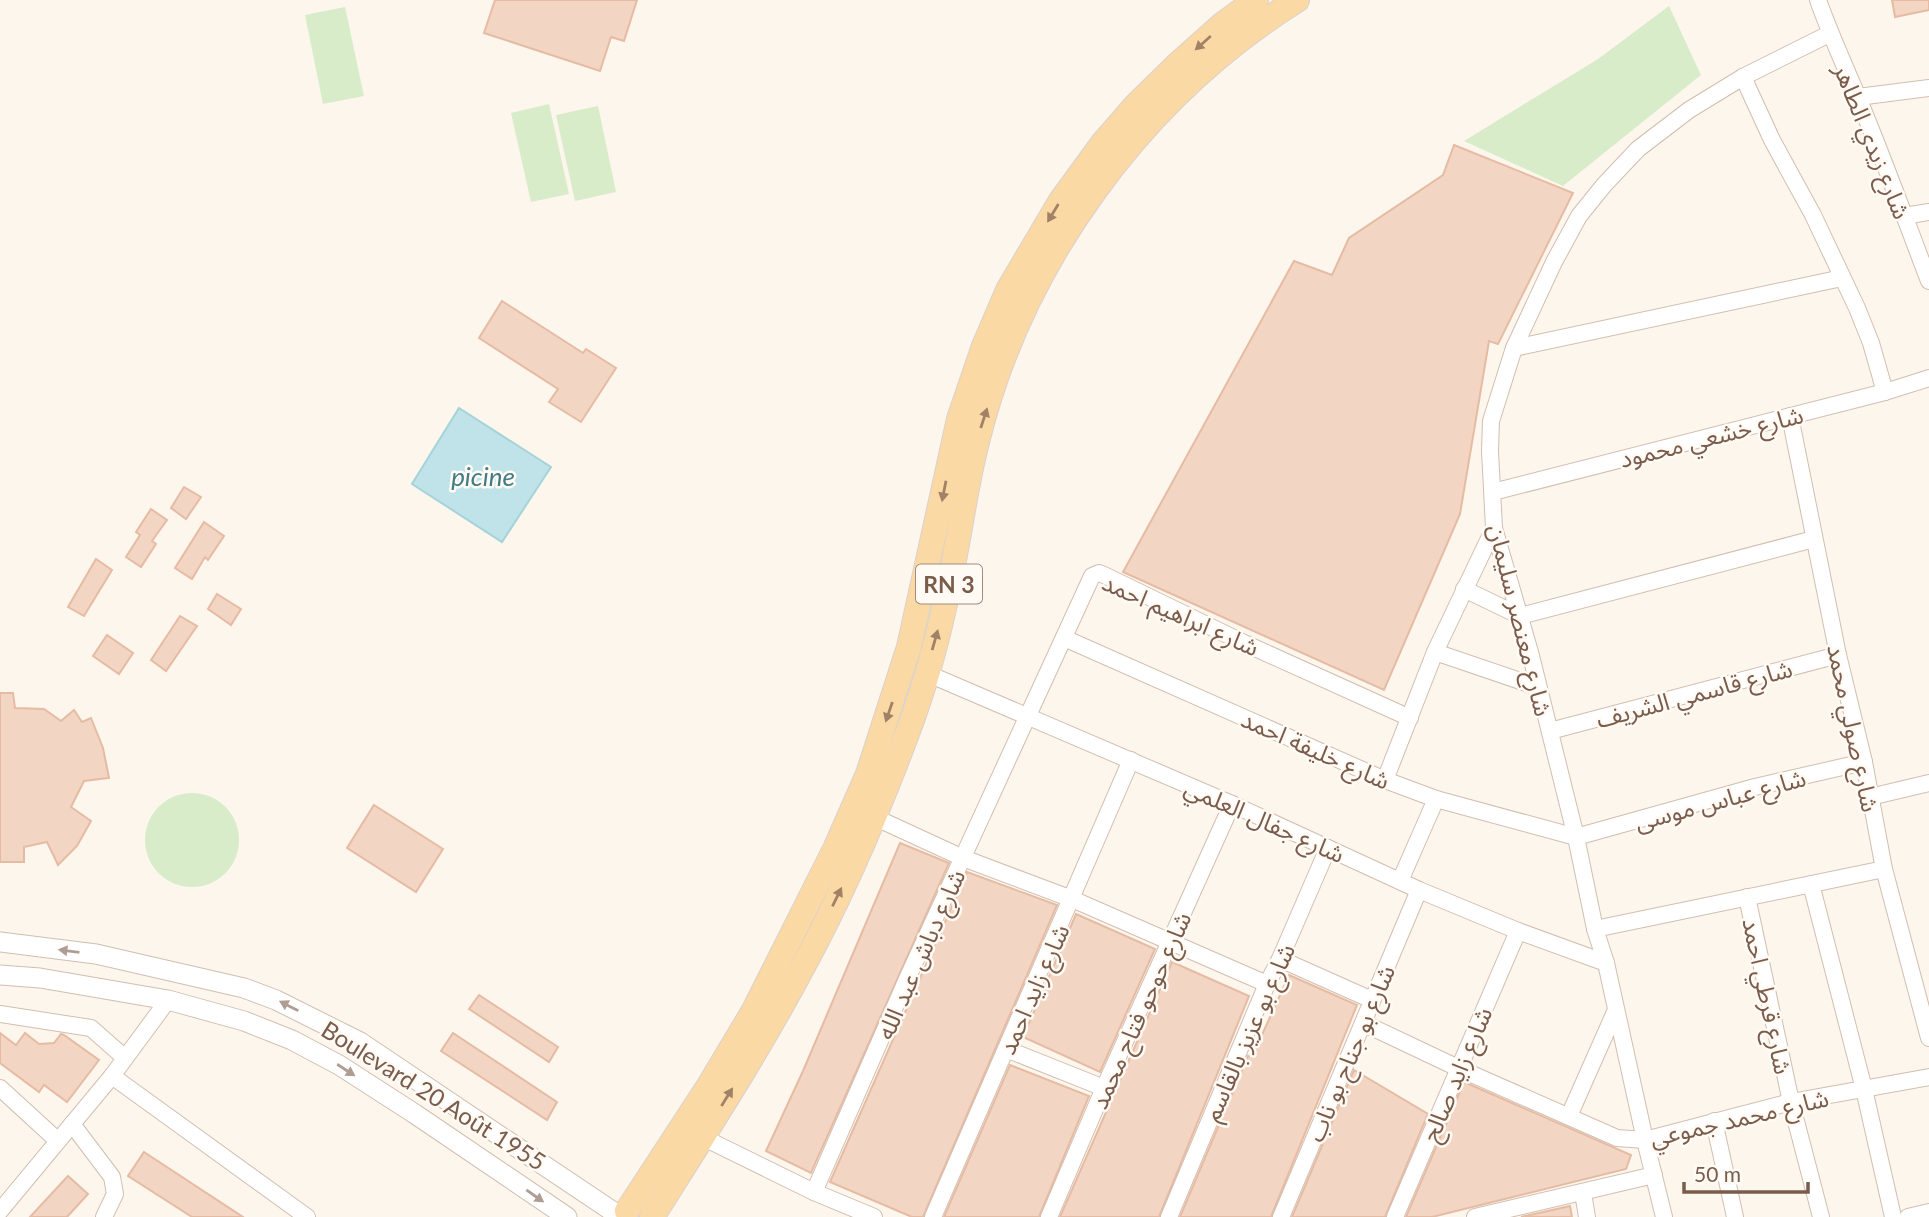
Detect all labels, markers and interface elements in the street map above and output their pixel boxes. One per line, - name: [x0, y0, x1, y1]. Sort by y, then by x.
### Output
- one-way arrow: [1194, 34, 1211, 50]
- street label: شارع زيدي الطاهر: [1823, 58, 1917, 225]
- one-way arrow: [1047, 203, 1060, 222]
- street label: شارع خشعي محمود: [1616, 399, 1807, 478]
- one-way arrow: [979, 407, 990, 428]
- water label: picine: [451, 460, 515, 492]
- one-way arrow: [939, 480, 950, 502]
- street label: شارع معنصر سليمان: [1479, 521, 1559, 720]
- road number: RN 3: [916, 564, 982, 604]
- street label: شارع ابراهيم احمد: [1096, 566, 1264, 665]
- one-way arrow: [931, 629, 941, 650]
- street label: شارع صولي محمد: [1817, 642, 1886, 816]
- street label: شارع قاسمي الشريف: [1593, 653, 1797, 738]
- one-way arrow: [883, 701, 894, 722]
- street label: شارع خليفة احمد: [1236, 703, 1395, 798]
- street label: شارع عباس موسى: [1631, 762, 1810, 840]
- street label: شارع جفال العلمي: [1178, 772, 1349, 873]
- street label: شارع دباش عبد الله: [870, 865, 974, 1045]
- one-way arrow: [831, 887, 842, 908]
- street label: شارع حوحو فتاح محمد: [1084, 907, 1200, 1115]
- street label: شارع قرطي احمد: [1732, 915, 1799, 1078]
- street label: شارع زايد احمد: [991, 919, 1078, 1060]
- street label: شارع بو عزيز بالقاسم: [1196, 939, 1304, 1127]
- one-way arrow: [58, 945, 80, 956]
- street label: شارع بو جناح بو ناب: [1300, 960, 1404, 1147]
- one-way arrow: [279, 1001, 299, 1012]
- street label: شارع زايد صالح: [1415, 1002, 1501, 1147]
- street label: Boulevard 20 Août 1955: [317, 1014, 551, 1176]
- one-way arrow: [336, 1063, 356, 1076]
- street label: شارع محمد جموعي: [1647, 1082, 1833, 1157]
- one-way arrow: [721, 1087, 734, 1106]
- scale bar: [1684, 1150, 1808, 1194]
- text: 50 m: [1694, 1161, 1741, 1186]
- one-way arrow: [526, 1189, 545, 1202]

